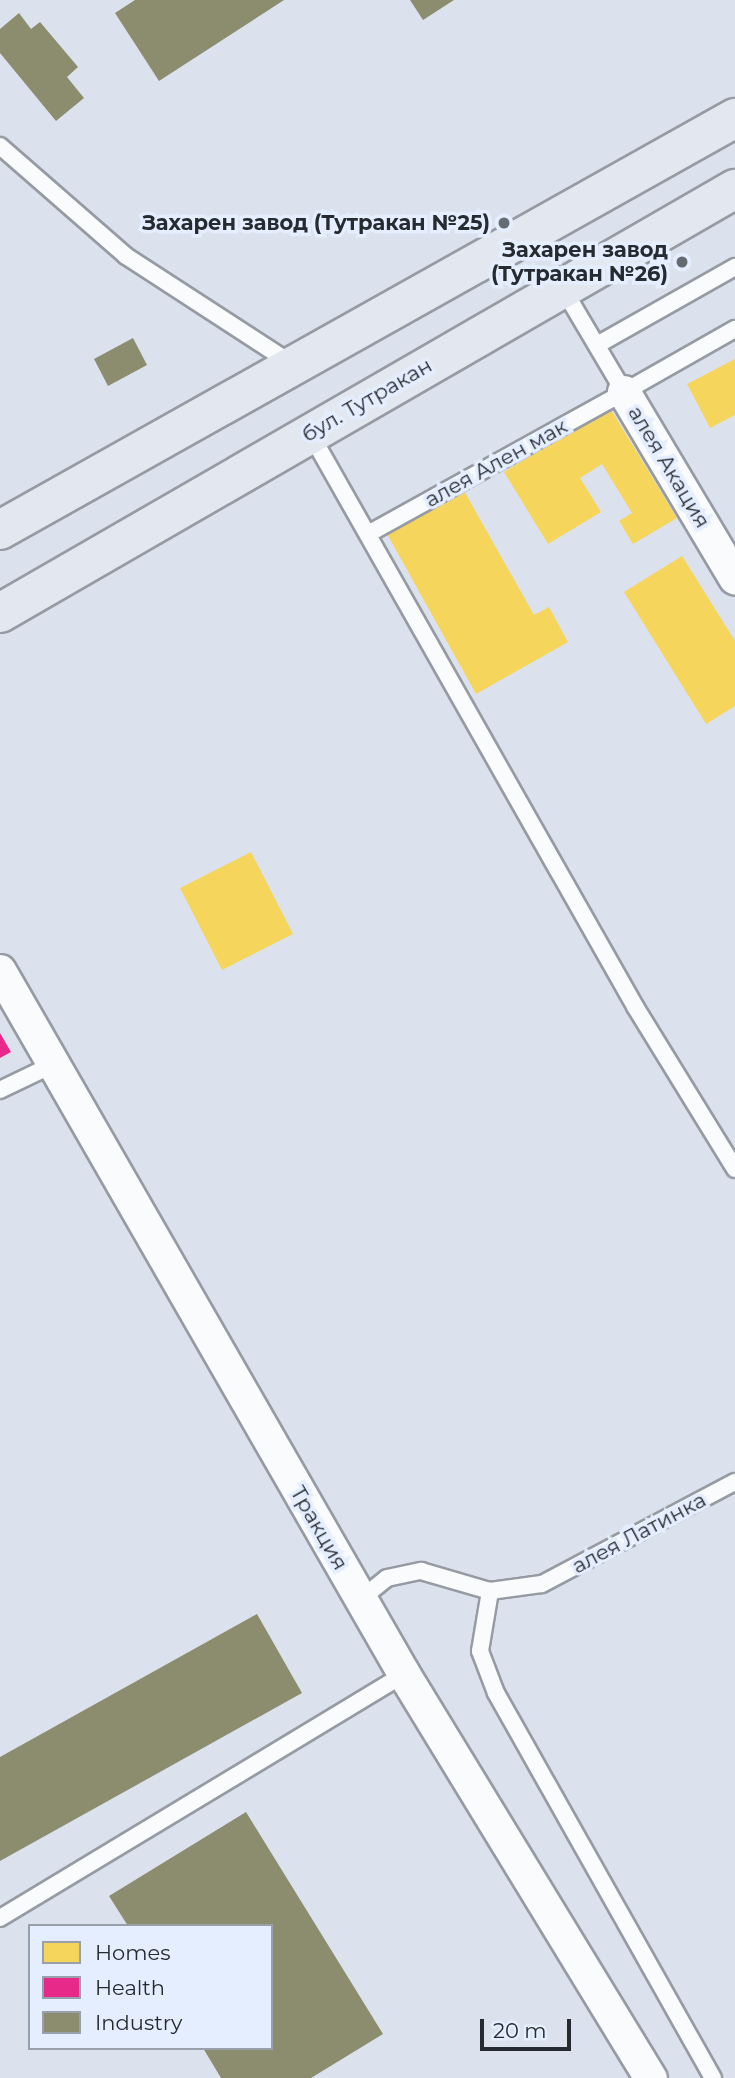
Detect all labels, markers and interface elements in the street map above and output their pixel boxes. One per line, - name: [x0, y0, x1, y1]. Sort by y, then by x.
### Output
- place label: Захарен завод (Тутракан №25): [142, 210, 490, 236]
- marker: Захарен завод (Тутракан №25): [496, 215, 512, 231]
- place label: Захарен завод (Тутракан №26): [491, 237, 668, 287]
- marker: Захарен завод (Тутракан №26): [674, 254, 690, 270]
- street label: бул. Тутракан: [297, 353, 437, 447]
- street label: алея Акация: [623, 401, 715, 533]
- street label: алея Ален мак: [420, 413, 572, 513]
- street label: Тракция: [285, 1482, 353, 1574]
- street label: алея Латинка: [568, 1487, 710, 1579]
- legend: [28, 1924, 273, 2050]
- text: Homes: [95, 1940, 170, 1965]
- text: Health: [95, 1975, 165, 2000]
- scale bar: [483, 2004, 574, 2048]
- text: Industry: [95, 2010, 182, 2035]
- text: 20 m: [493, 2018, 547, 2043]

